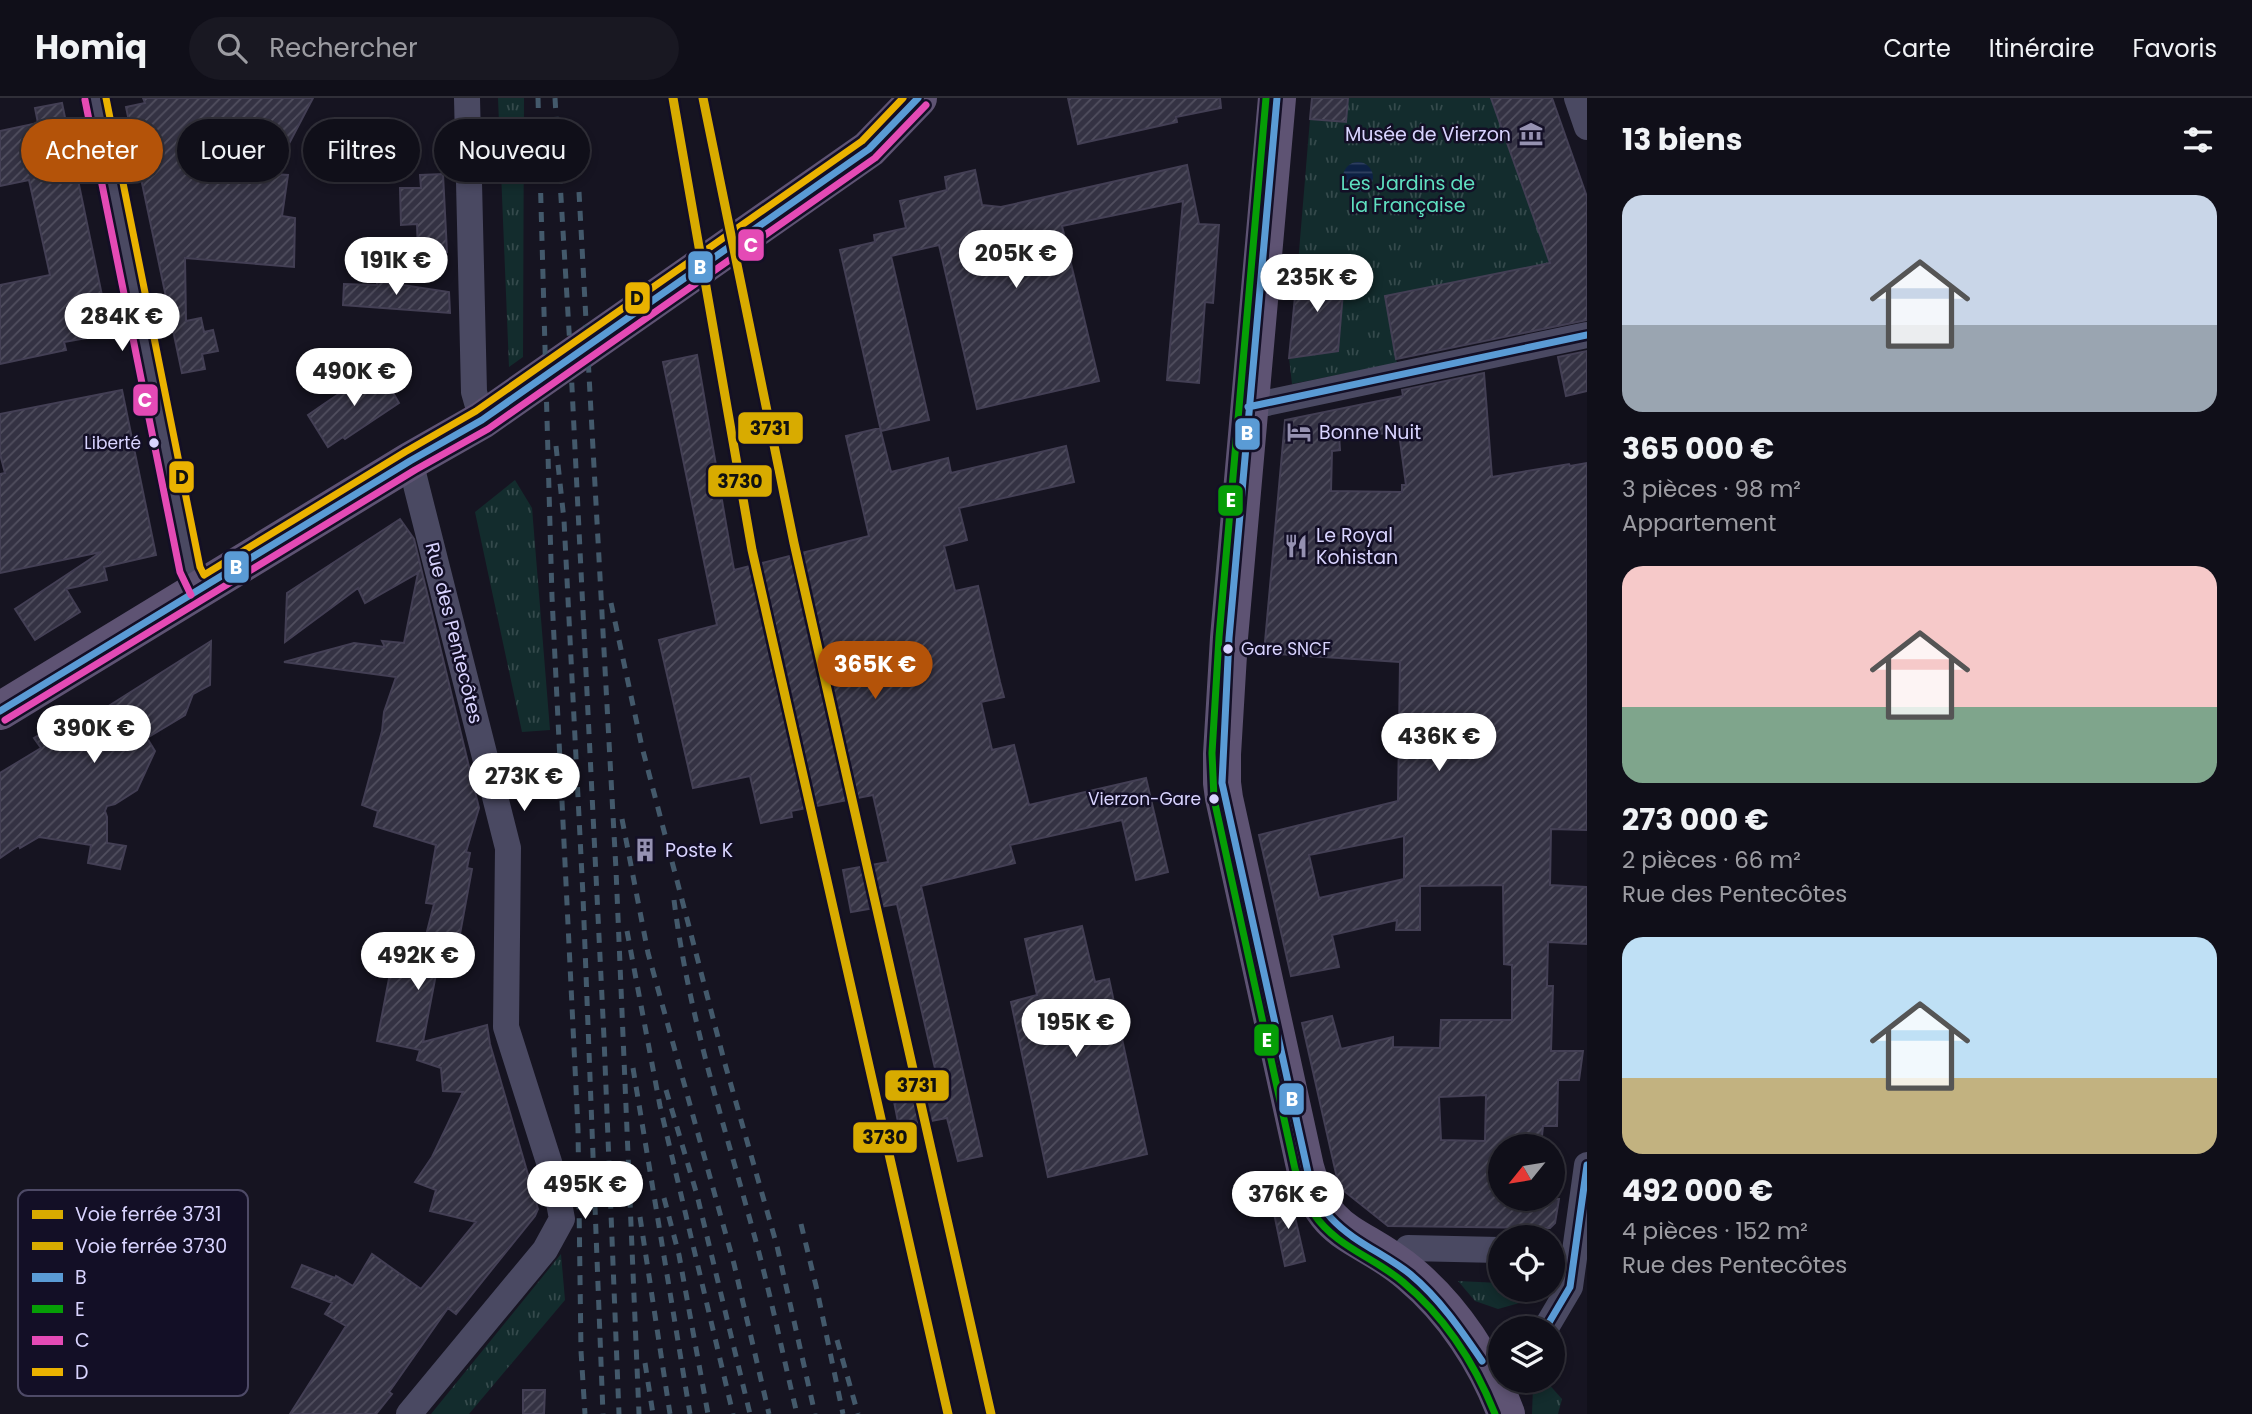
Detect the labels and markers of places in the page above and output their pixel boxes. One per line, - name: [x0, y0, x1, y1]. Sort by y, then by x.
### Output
- museum icon: Musée de Vierzon: [1517, 120, 1545, 148]
- place label: Musée de Vierzon: [1345, 121, 1511, 148]
- pin: 205K €: [959, 230, 1073, 290]
- pin: 191K €: [339, 238, 453, 297]
- pin: 235K €: [1260, 254, 1374, 314]
- pin: 284K €: [65, 294, 179, 353]
- pin: 490K €: [297, 348, 411, 408]
- hotel icon: Bonne Nuit: [1285, 418, 1313, 446]
- place label: Bonne Nuit: [1319, 419, 1421, 446]
- place label: Liberté: [84, 431, 141, 455]
- marker: Liberté: [147, 436, 161, 450]
- place label: Le Royal Kohistan: [1316, 522, 1398, 571]
- restaurant icon: Le Royal Kohistan: [1282, 532, 1310, 560]
- place label: Gare SNCF: [1241, 637, 1331, 661]
- pin: 365K €: [818, 642, 932, 701]
- marker: Gare SNCF: [1221, 642, 1235, 656]
- pin: 390K €: [37, 706, 151, 765]
- pin: 436K €: [1382, 714, 1496, 773]
- pin: 273K €: [467, 754, 581, 813]
- place label: Vierzon-Gare: [1088, 787, 1201, 811]
- marker: Vierzon-Gare: [1207, 792, 1221, 806]
- building icon: Poste K: [631, 836, 659, 864]
- place label: Poste K: [665, 837, 733, 864]
- pin: 492K €: [361, 932, 475, 992]
- pin: 195K €: [1019, 1000, 1133, 1059]
- pin: 495K €: [528, 1162, 642, 1221]
- pin: 376K €: [1231, 1172, 1345, 1231]

